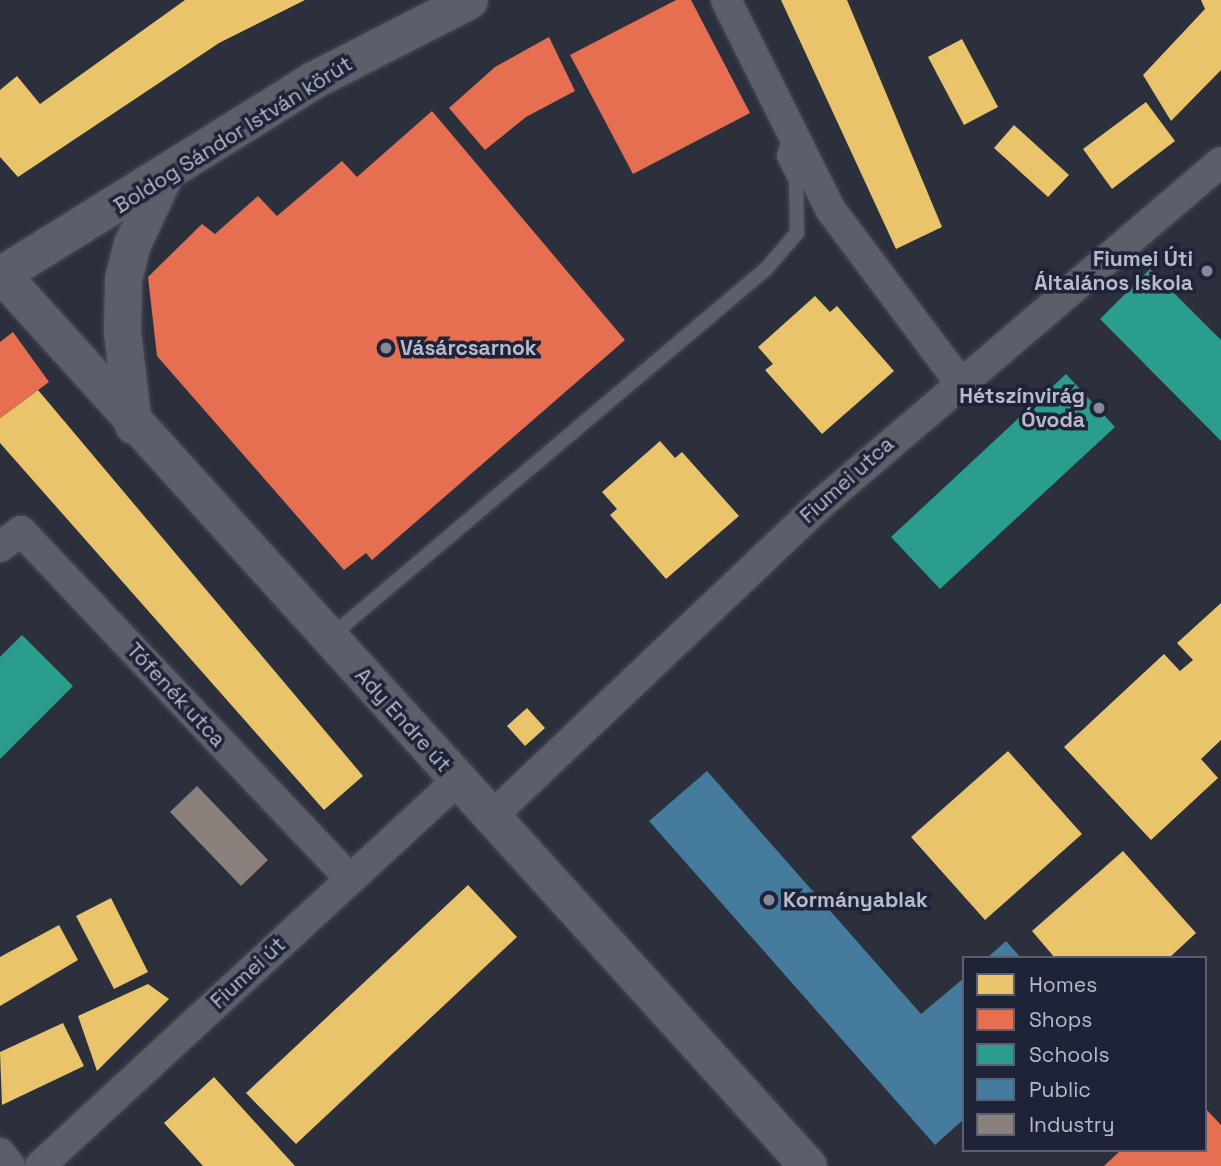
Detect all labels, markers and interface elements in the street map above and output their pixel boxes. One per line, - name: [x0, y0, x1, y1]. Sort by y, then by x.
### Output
- street label: Boldog Sándor István körút: [109, 51, 357, 219]
- place label: Fiumei Úti Általános Iskola: [1034, 246, 1193, 296]
- marker: Fiumei Úti Általános Iskola: [1199, 263, 1215, 279]
- place label: Vásárcsarnok: [400, 335, 537, 361]
- marker: Vásárcsarnok: [378, 340, 394, 356]
- place label: Hétszínvirág Óvoda: [959, 383, 1085, 433]
- marker: Hétszínvirág Óvoda: [1091, 400, 1107, 416]
- street label: Fiumei utca: [795, 431, 899, 529]
- street label: Tófenék utca: [122, 638, 230, 752]
- street label: Ady Endre út: [350, 663, 456, 777]
- place label: Kormányablak: [783, 887, 928, 913]
- marker: Kormányablak: [761, 892, 777, 908]
- street label: Fiumei út: [205, 932, 291, 1014]
- legend: [962, 956, 1207, 1152]
- text: Homes: [1029, 971, 1097, 998]
- text: Shops: [1029, 1006, 1092, 1033]
- text: Schools: [1029, 1041, 1109, 1068]
- text: Public: [1029, 1076, 1091, 1103]
- text: Industry: [1029, 1111, 1115, 1138]

